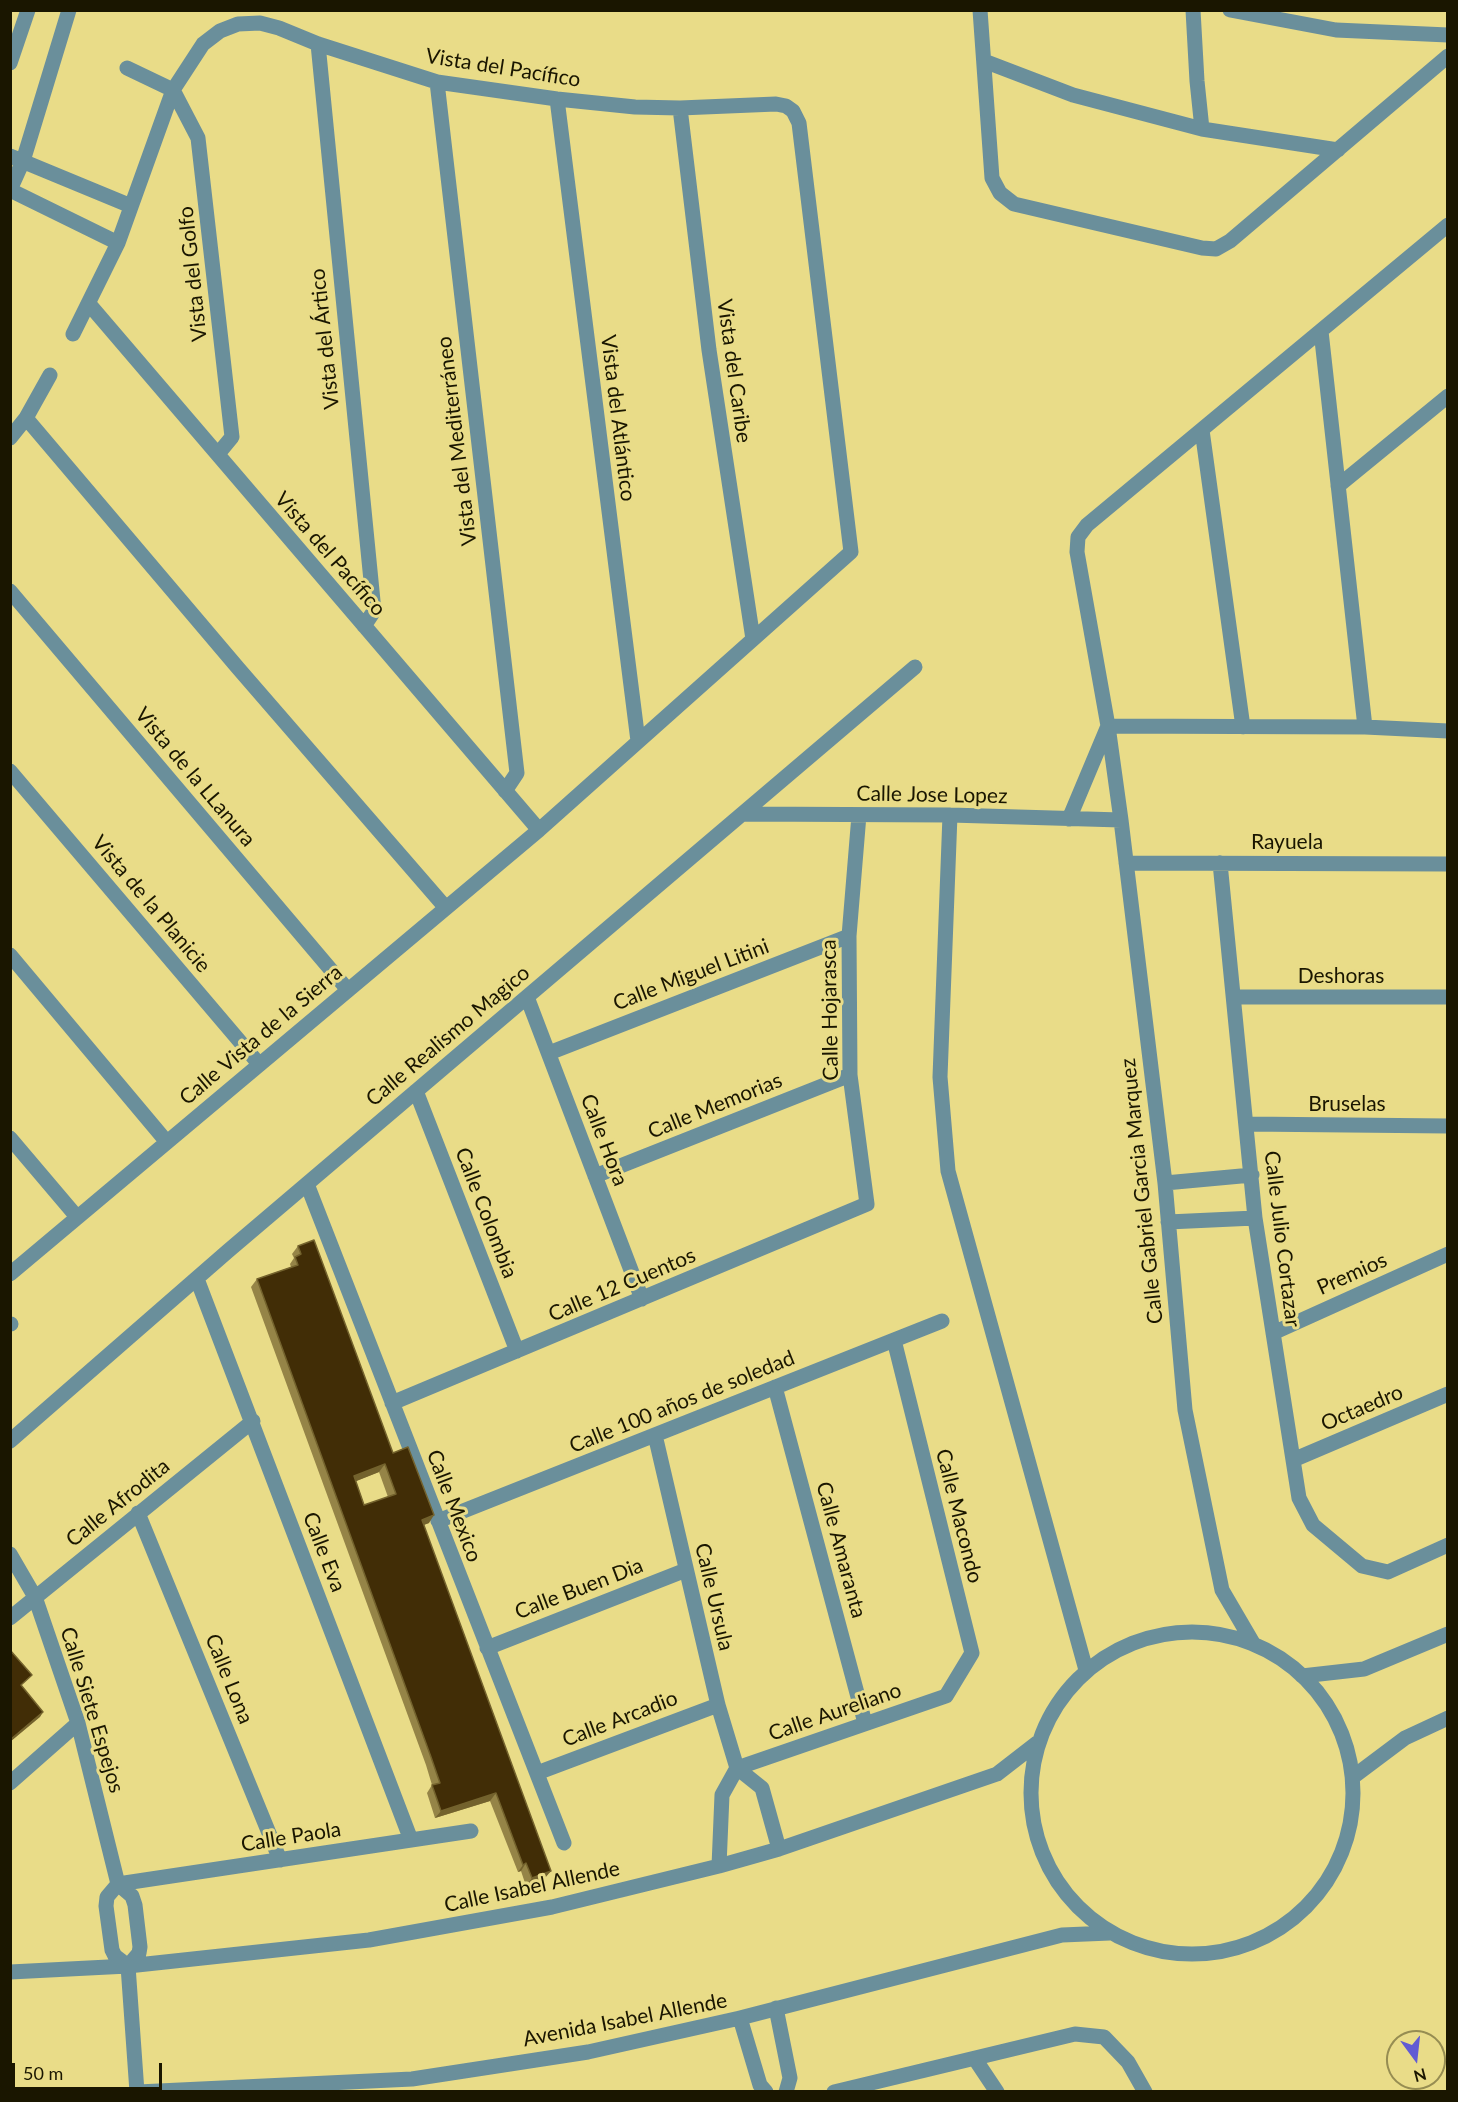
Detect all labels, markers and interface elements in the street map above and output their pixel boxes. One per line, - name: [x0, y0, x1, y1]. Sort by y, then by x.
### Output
- street label: Vista del Pacífico: [424, 43, 582, 93]
- street label: Vista del Golfo: [173, 205, 213, 343]
- street label: Vista del Ártico: [305, 267, 345, 411]
- street label: Vista del Caribe: [711, 298, 757, 444]
- street label: Vista del Atlántico: [595, 333, 641, 503]
- street label: Vista del Mediterráneo: [432, 335, 482, 547]
- street label: Vista del Pacífico: [269, 487, 391, 621]
- street label: Vista de la LLanura: [129, 702, 261, 852]
- street label: Calle Jose Lopez: [856, 781, 1008, 809]
- street label: Rayuela: [1251, 829, 1323, 855]
- street label: Vista de la Planicie: [86, 830, 216, 978]
- street label: Calle Miguel Litini: [610, 934, 772, 1016]
- street label: Calle Hojarasca: [816, 939, 844, 1081]
- street label: Calle Vista de la Sierra: [175, 960, 347, 1110]
- street label: Calle Realismo Magico: [361, 960, 535, 1112]
- street label: Deshoras: [1298, 963, 1384, 989]
- street label: Calle Gabriel Garcia Marquez: [1116, 1057, 1168, 1325]
- street label: Calle Memorias: [644, 1068, 786, 1144]
- street label: Calle Hora: [575, 1091, 633, 1189]
- street label: Bruselas: [1308, 1091, 1386, 1117]
- street label: Calle Colombia: [450, 1144, 522, 1282]
- street label: Calle Julio Cortazar: [1259, 1149, 1305, 1329]
- street label: Calle 12 Cuentos: [545, 1243, 699, 1327]
- street label: Premios: [1313, 1247, 1391, 1301]
- street label: Calle 100 años de soledad: [566, 1345, 798, 1459]
- street label: Octaedro: [1317, 1379, 1407, 1437]
- street label: Calle Mexico: [421, 1446, 487, 1566]
- street label: Calle Macondo: [930, 1446, 988, 1586]
- street label: Calle Afrodita: [61, 1454, 175, 1552]
- street label: Calle Amaranta: [811, 1479, 871, 1621]
- street label: Calle Eva: [297, 1508, 351, 1596]
- street label: Calle Ursula: [689, 1541, 739, 1653]
- street label: Calle Buen Dia: [511, 1553, 647, 1625]
- street label: Calle Siete Espejos: [55, 1624, 129, 1796]
- street label: Calle Lona: [200, 1630, 258, 1728]
- street label: Calle Aureliano: [765, 1677, 905, 1747]
- street label: Calle Arcadio: [559, 1685, 681, 1753]
- street label: Calle Paola: [239, 1817, 343, 1857]
- street label: Calle Isabel Allende: [442, 1856, 622, 1918]
- street label: Avenida Isabel Allende: [521, 1988, 729, 2052]
- north arrow: [1386, 2030, 1446, 2090]
- scale bar: [15, 2051, 165, 2089]
- text: 50 m: [23, 2062, 63, 2084]
- text: N: [1412, 2065, 1429, 2087]

